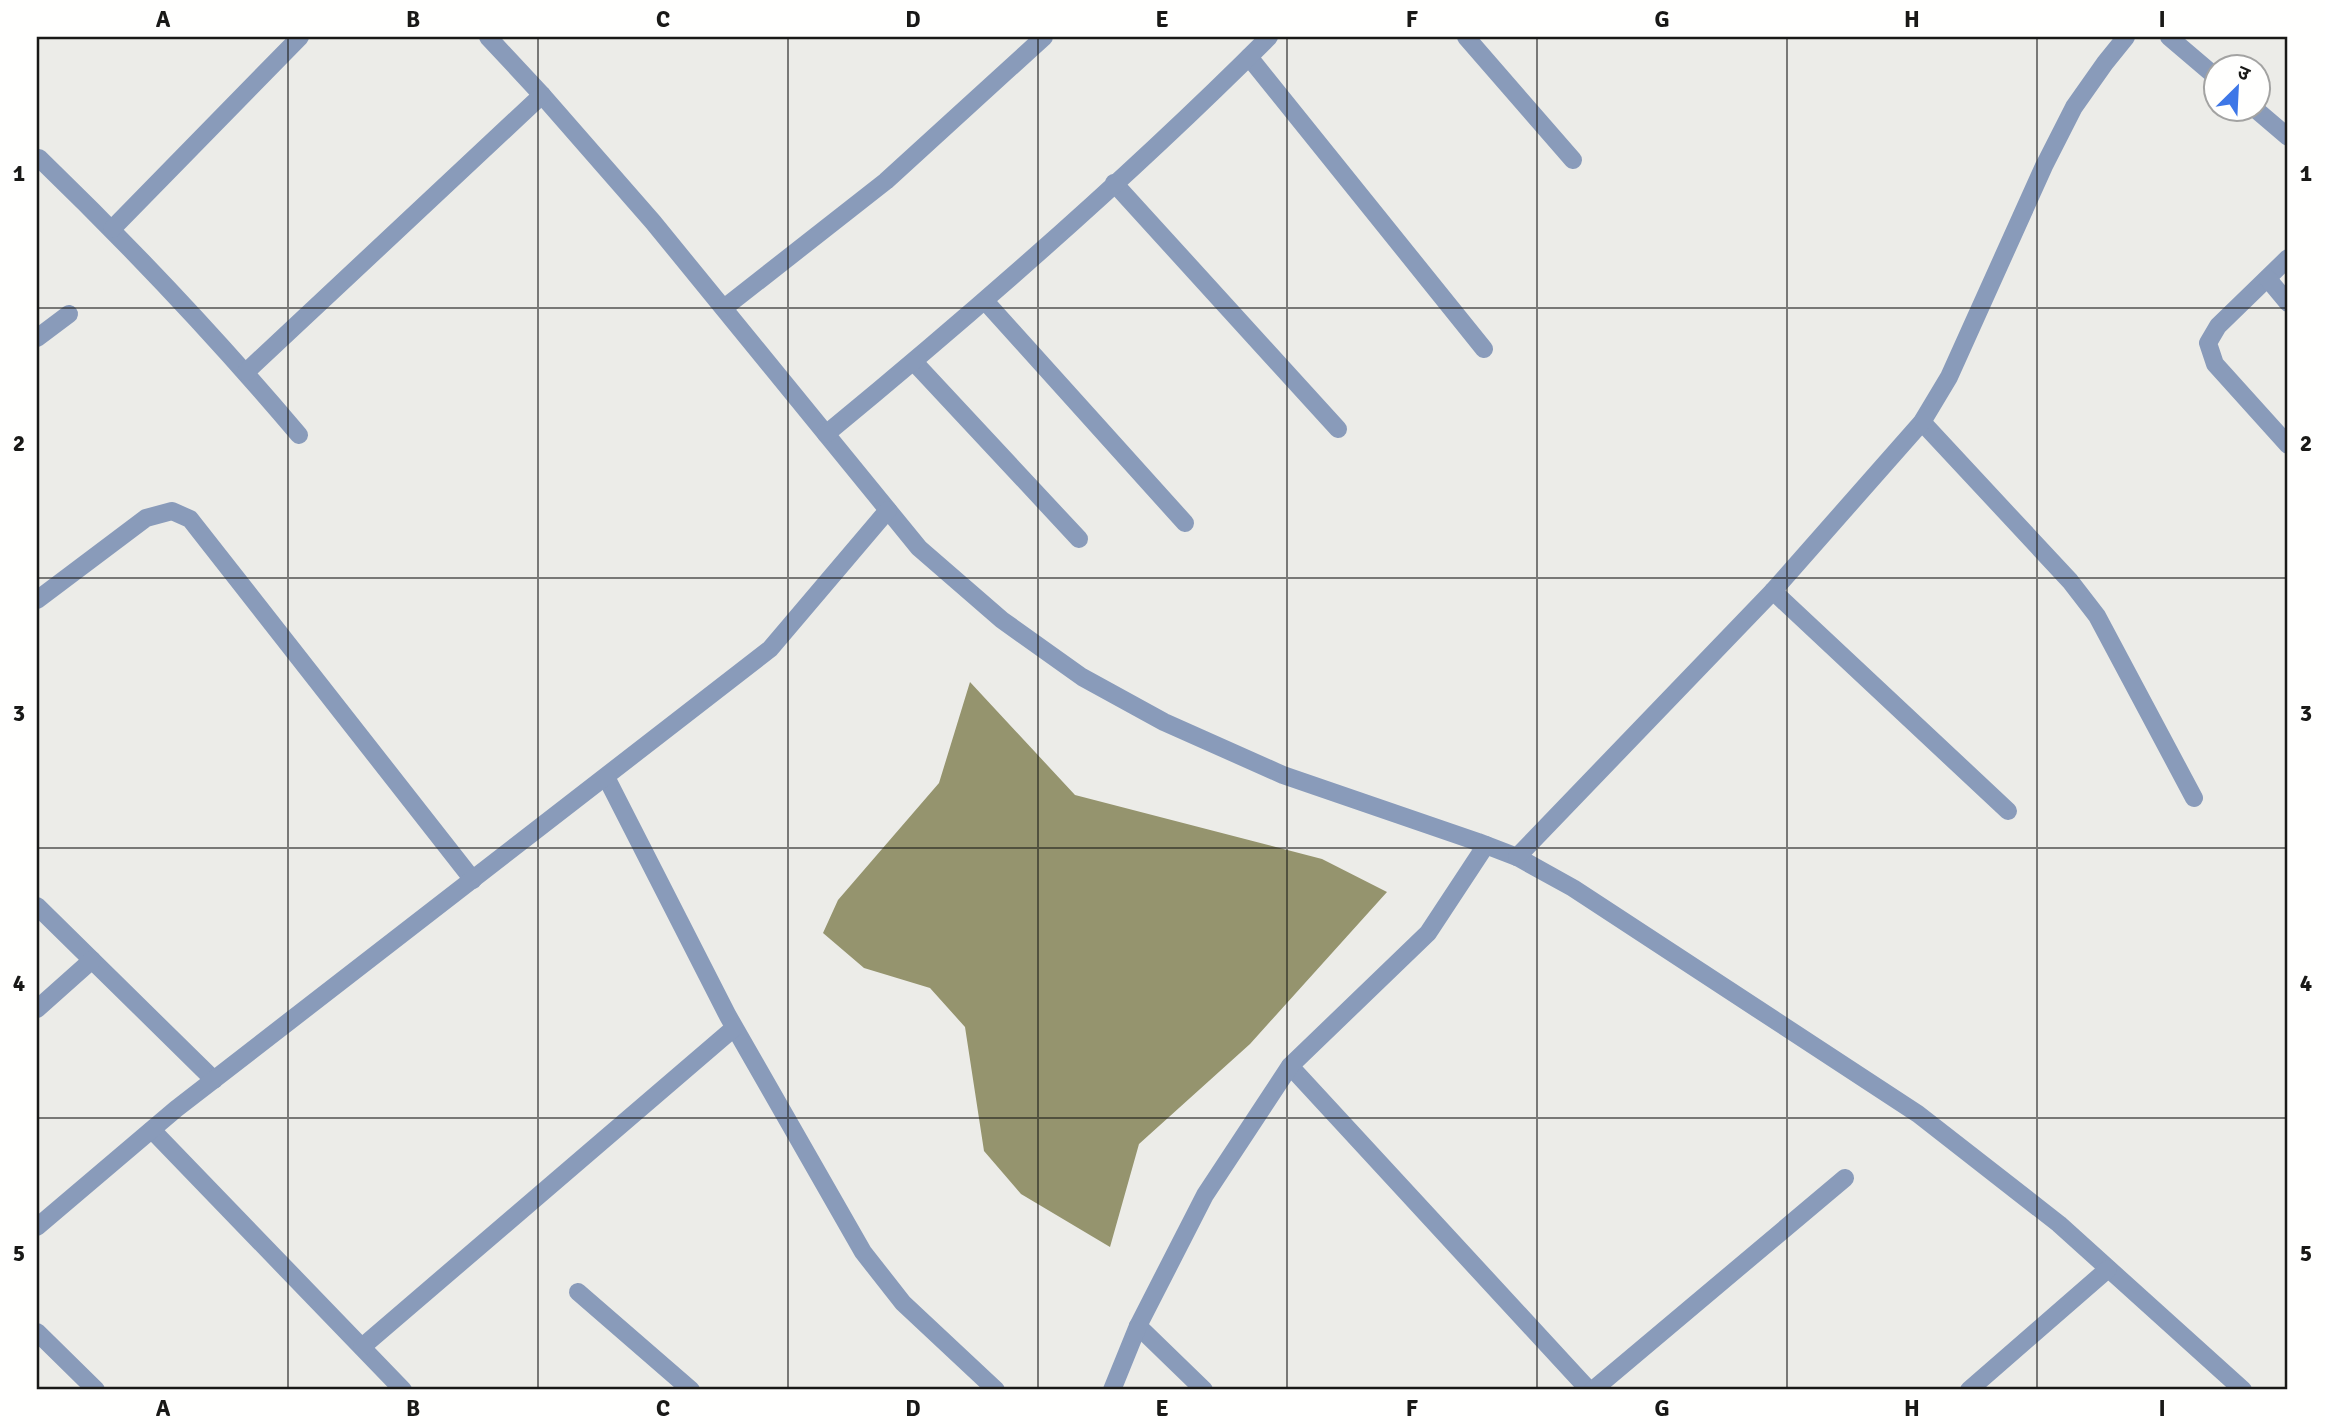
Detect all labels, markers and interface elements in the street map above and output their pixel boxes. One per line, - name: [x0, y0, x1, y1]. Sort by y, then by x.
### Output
- text: A: [156, 5, 171, 34]
- text: B: [406, 5, 420, 34]
- text: C: [656, 5, 670, 34]
- text: D: [905, 5, 921, 34]
- text: E: [1155, 5, 1169, 34]
- text: F: [1406, 5, 1418, 34]
- text: G: [1654, 5, 1670, 34]
- text: H: [1904, 5, 1920, 34]
- text: I: [2158, 5, 2166, 34]
- north arrow: [2202, 52, 2272, 122]
- text: उ: [2234, 60, 2254, 87]
- text: 1: [13, 159, 25, 188]
- text: 1: [2300, 159, 2312, 188]
- text: 2: [13, 429, 25, 458]
- text: 2: [2300, 429, 2312, 458]
- text: 3: [13, 699, 25, 728]
- text: 3: [2300, 699, 2312, 728]
- text: 4: [13, 969, 25, 998]
- text: 4: [2300, 969, 2312, 998]
- text: 5: [13, 1239, 25, 1268]
- text: 5: [2300, 1239, 2312, 1268]
- text: A: [156, 1394, 171, 1423]
- text: B: [406, 1394, 420, 1423]
- text: C: [656, 1394, 670, 1423]
- text: D: [905, 1394, 921, 1423]
- text: E: [1155, 1394, 1169, 1423]
- text: F: [1406, 1394, 1418, 1423]
- text: G: [1654, 1394, 1670, 1423]
- text: H: [1904, 1394, 1920, 1423]
- text: I: [2158, 1394, 2166, 1423]

